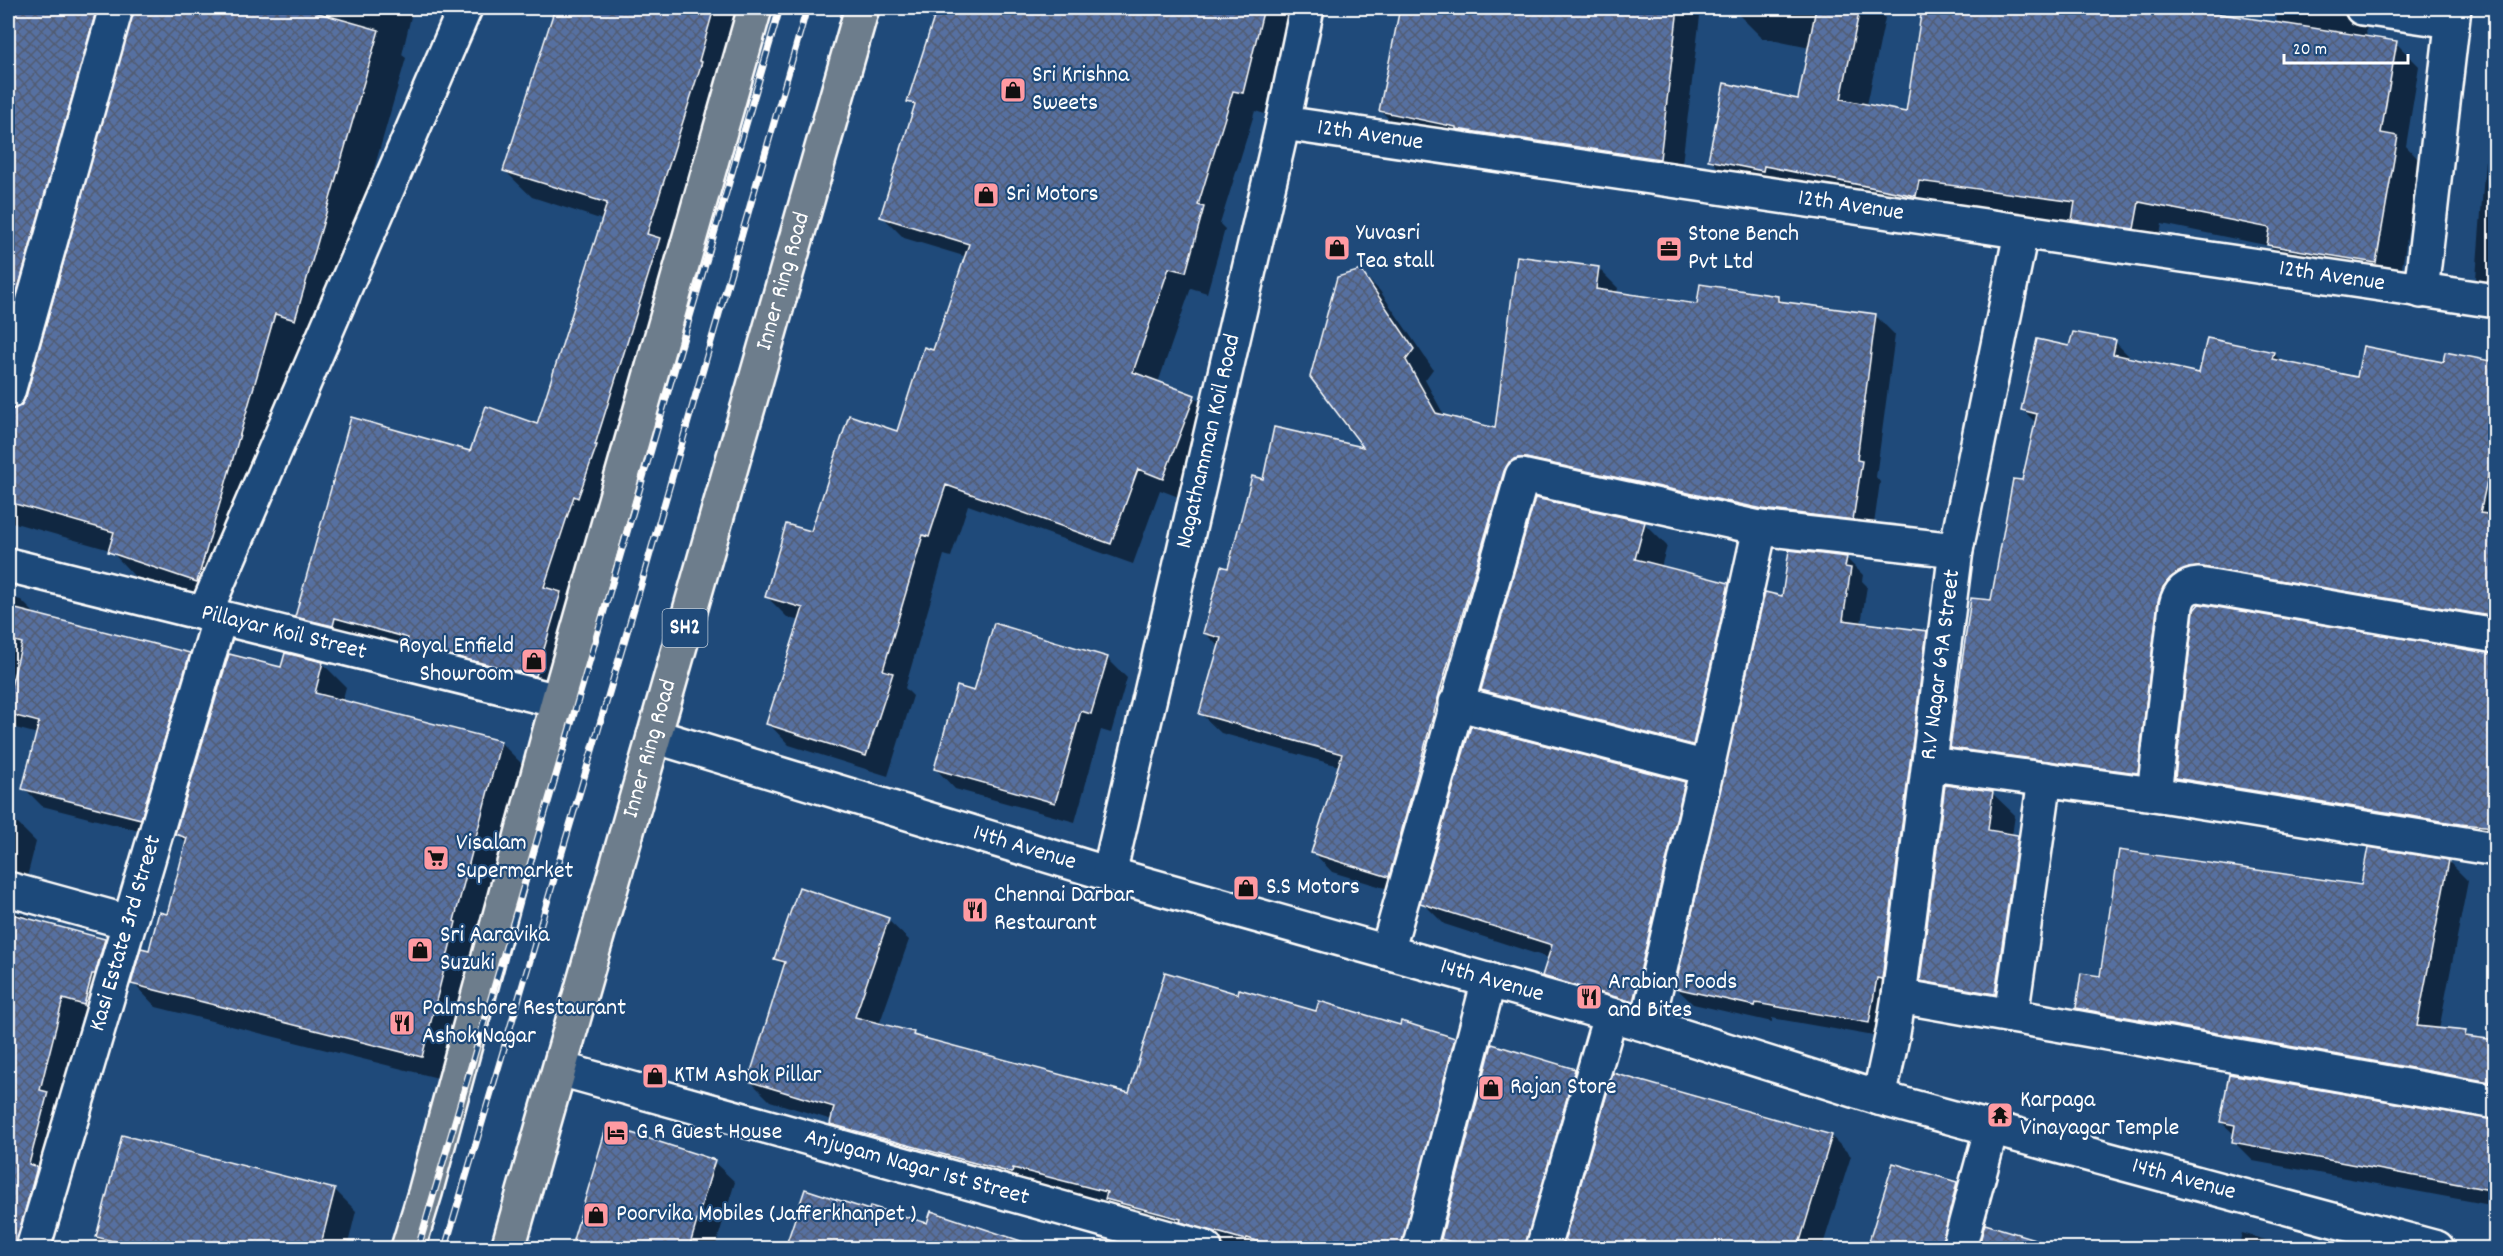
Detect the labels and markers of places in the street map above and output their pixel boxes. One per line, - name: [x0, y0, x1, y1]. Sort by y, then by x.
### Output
- place label: Sri Krishna Sweets: [1032, 59, 1130, 121]
- shop icon: Sri Krishna Sweets: [998, 75, 1028, 105]
- place label: Sri Motors: [1006, 178, 1099, 212]
- shop icon: Sri Motors: [971, 180, 1001, 210]
- place label: Yuvasri Tea stall: [1356, 217, 1435, 279]
- place label: Stone Bench Pvt Ltd: [1688, 218, 1799, 280]
- shop icon: Yuvasri Tea stall: [1322, 233, 1352, 263]
- office icon: Stone Bench Pvt Ltd: [1654, 234, 1684, 264]
- place label: Royal Enfield Showroom: [399, 630, 514, 692]
- shop icon: Royal Enfield Showroom: [519, 646, 549, 676]
- place label: Visalam Supermarket: [456, 827, 574, 889]
- supermarket icon: Visalam Supermarket: [421, 843, 451, 873]
- place label: S.S Motors: [1266, 871, 1360, 905]
- shop icon: S.S Motors: [1231, 873, 1261, 903]
- place label: Chennai Darbar Restaurant: [994, 879, 1134, 941]
- restaurant icon: Chennai Darbar Restaurant: [960, 895, 990, 925]
- place label: Sri Aaravika Suzuki: [440, 919, 550, 981]
- shop icon: Sri Aaravika Suzuki: [405, 935, 435, 965]
- place label: Arabian Foods and Bites: [1608, 966, 1737, 1028]
- restaurant icon: Arabian Foods and Bites: [1574, 982, 1604, 1012]
- place label: Palmshore Restaurant Ashok Nagar: [422, 992, 626, 1054]
- restaurant icon: Palmshore Restaurant Ashok Nagar: [387, 1008, 417, 1038]
- place label: KTM Ashok Pillar: [674, 1059, 821, 1093]
- shop icon: KTM Ashok Pillar: [640, 1061, 670, 1091]
- place label: Rajan Store: [1510, 1071, 1617, 1105]
- shop icon: Rajan Store: [1476, 1073, 1506, 1103]
- place label: Karpaga Vinayagar Temple: [2020, 1084, 2179, 1146]
- temple icon: Karpaga Vinayagar Temple: [1985, 1100, 2015, 1130]
- place label: G R Guest House: [636, 1116, 782, 1150]
- hotel icon: G R Guest House: [601, 1118, 631, 1148]
- place label: Poorvika Mobiles (Jafferkhanpet ): [616, 1198, 916, 1232]
- shop icon: Poorvika Mobiles (Jafferkhanpet ): [581, 1200, 611, 1230]

